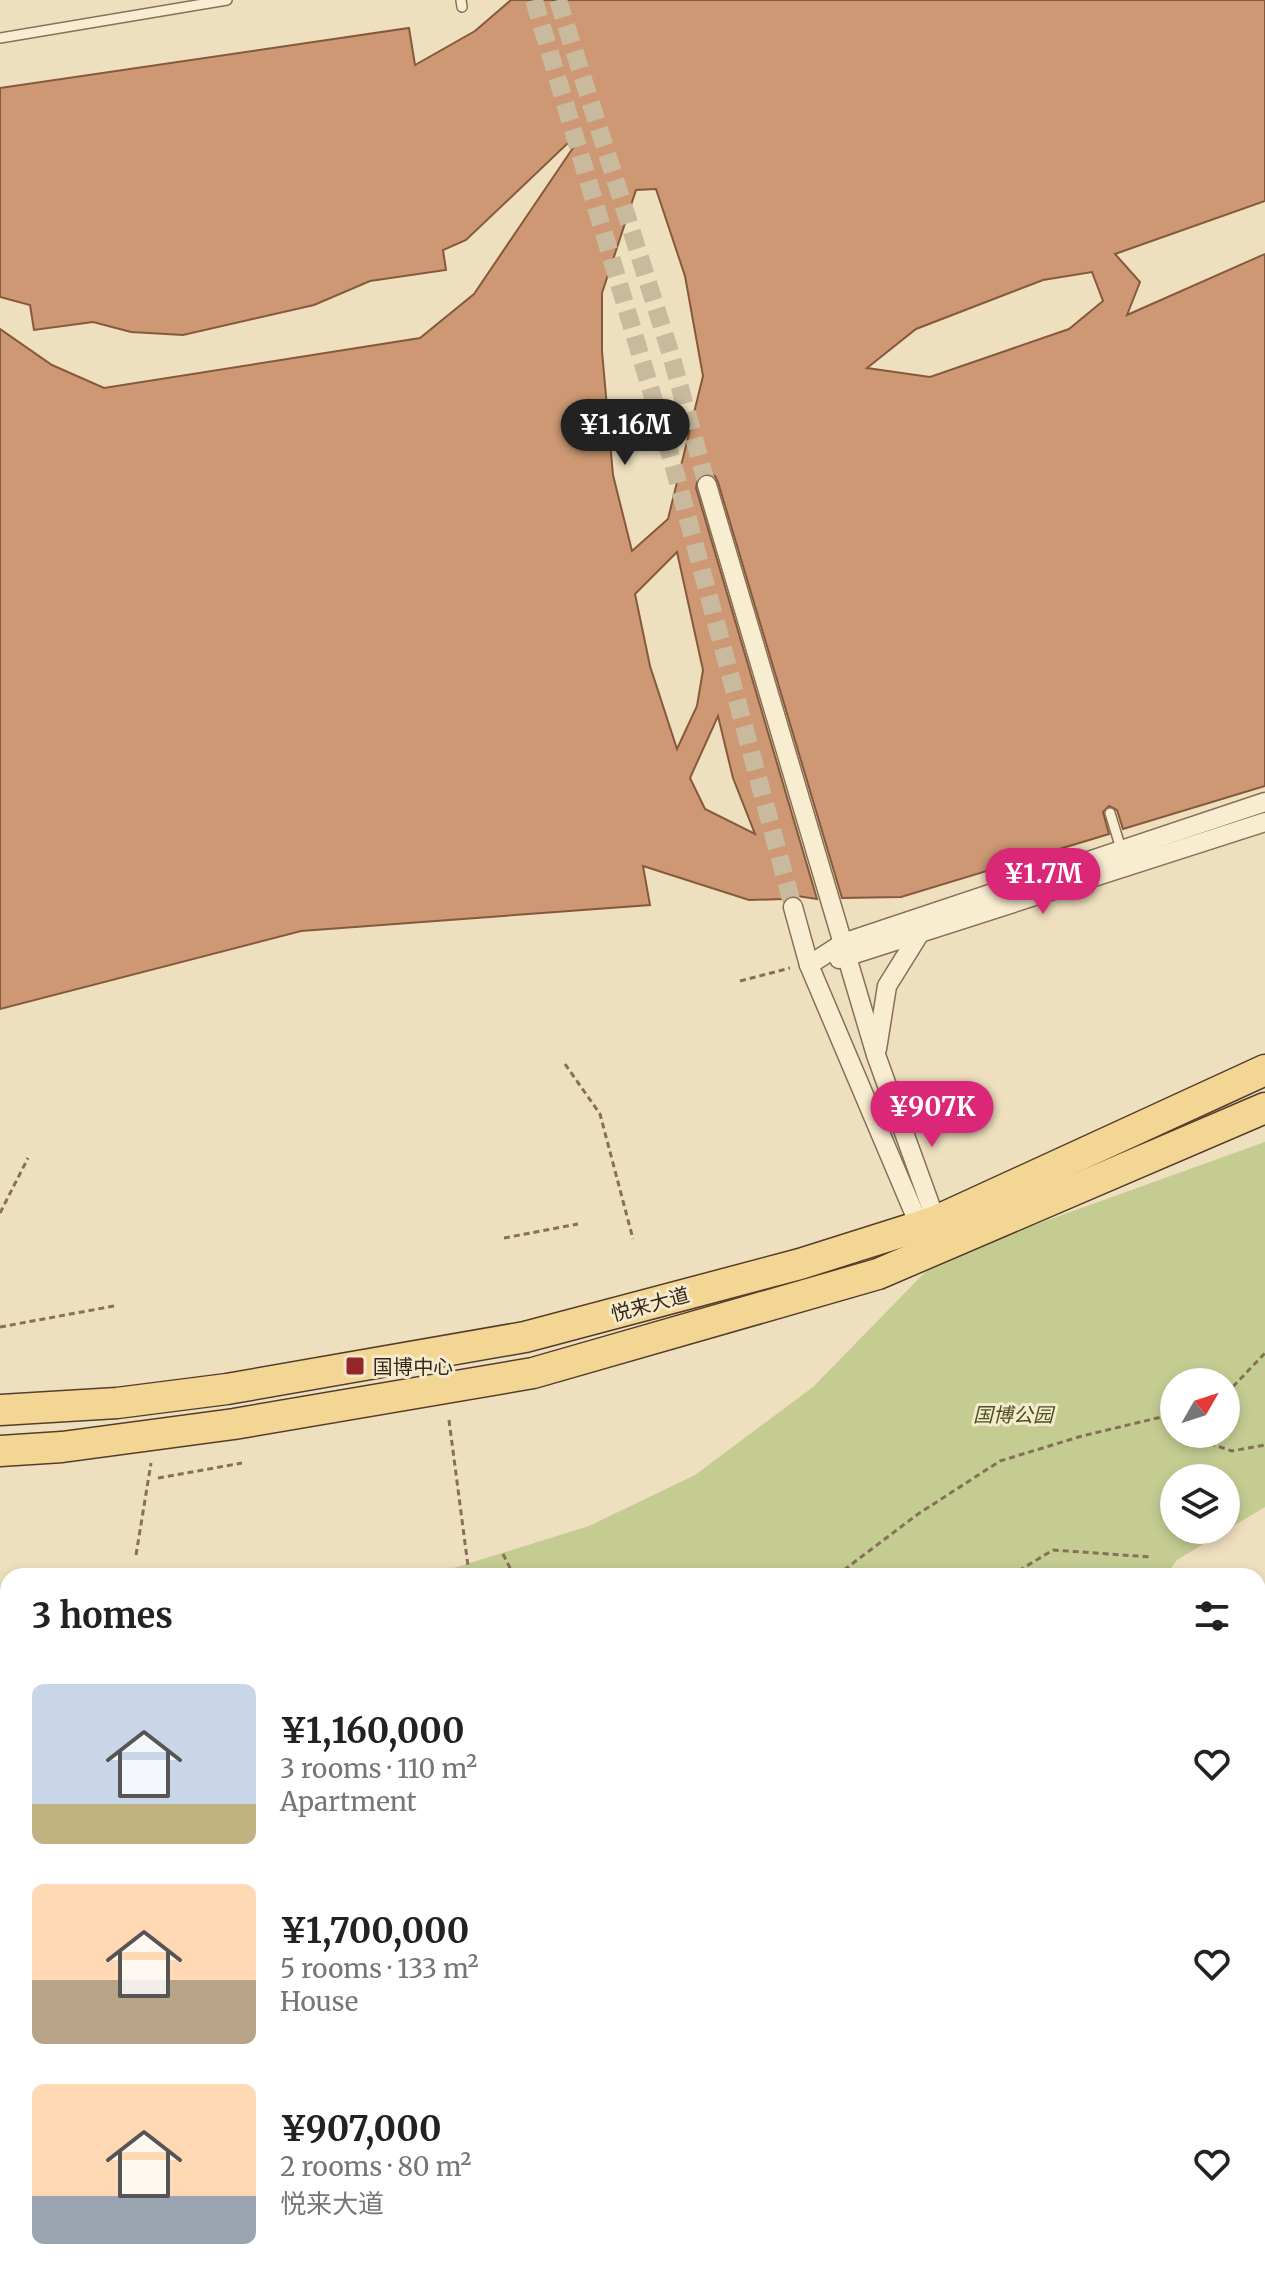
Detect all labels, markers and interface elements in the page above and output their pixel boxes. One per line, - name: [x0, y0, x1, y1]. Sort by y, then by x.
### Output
- pin: ¥1.16M: [560, 399, 690, 467]
- text: ¥1.16M: [579, 408, 671, 441]
- pin: ¥1.7M: [987, 848, 1099, 916]
- text: ¥1.7M: [1003, 857, 1083, 890]
- pin: ¥907K: [876, 1081, 988, 1149]
- text: ¥907K: [888, 1090, 976, 1123]
- street label: 悦来大道: [608, 1282, 692, 1326]
- place label: 国博中心: [373, 1354, 453, 1379]
- marker: 国博中心: [344, 1355, 366, 1377]
- north arrow: [1160, 1368, 1240, 1448]
- map controls: [1160, 1368, 1240, 1544]
- park label: 国博公园: [973, 1402, 1056, 1427]
- button: layers: [1160, 1464, 1240, 1544]
- icon: filters: [1190, 1594, 1234, 1638]
- text: 3 homes: [32, 1595, 173, 1637]
- text: ¥1,160,000: [280, 1710, 465, 1752]
- icon: home: [96, 1716, 192, 1812]
- icon: heart: [1190, 1742, 1234, 1786]
- text: 3 rooms · 110 m²: [280, 1752, 477, 1785]
- text: Apartment: [280, 1785, 417, 1818]
- text: ¥1,700,000: [280, 1910, 469, 1952]
- icon: home: [96, 1916, 192, 2012]
- icon: heart: [1190, 1942, 1234, 1986]
- text: 5 rooms · 133 m²: [280, 1952, 479, 1985]
- text: House: [280, 1985, 358, 2018]
- text: ¥907,000: [280, 2108, 441, 2150]
- icon: home: [96, 2116, 192, 2212]
- icon: heart: [1190, 2142, 1234, 2186]
- text: 2 rooms · 80 m²: [280, 2150, 471, 2183]
- text: 悦来大道: [280, 2187, 384, 2220]

